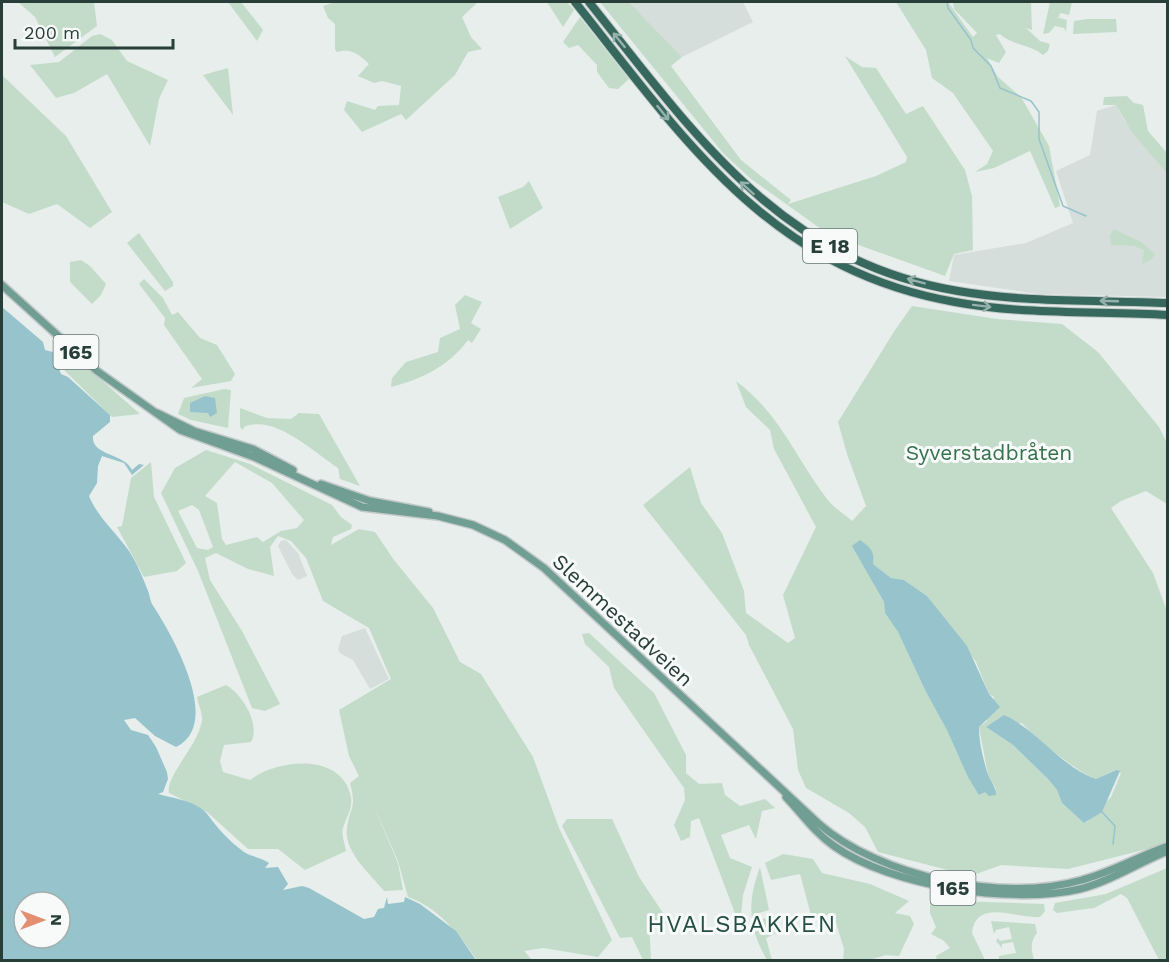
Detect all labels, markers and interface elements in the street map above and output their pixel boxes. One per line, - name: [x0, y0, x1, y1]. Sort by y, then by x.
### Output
- scale bar: [15, 12, 172, 50]
- text: 200 m: [24, 22, 80, 43]
- one-way arrow: [613, 32, 626, 48]
- one-way arrow: [657, 105, 670, 121]
- one-way arrow: [740, 181, 755, 195]
- road number: E 18: [803, 229, 857, 263]
- one-way arrow: [907, 275, 926, 287]
- one-way arrow: [1100, 295, 1120, 307]
- one-way arrow: [972, 301, 992, 312]
- road number: 165: [54, 335, 98, 369]
- park label: Syverstadbråten: [906, 440, 1072, 465]
- street label: Slemmestadveien: [548, 549, 698, 691]
- road number: 165: [930, 871, 976, 905]
- north arrow: [12, 890, 72, 950]
- district label: HVALSBAKKEN: [647, 910, 837, 938]
- text: N: [47, 914, 66, 926]

